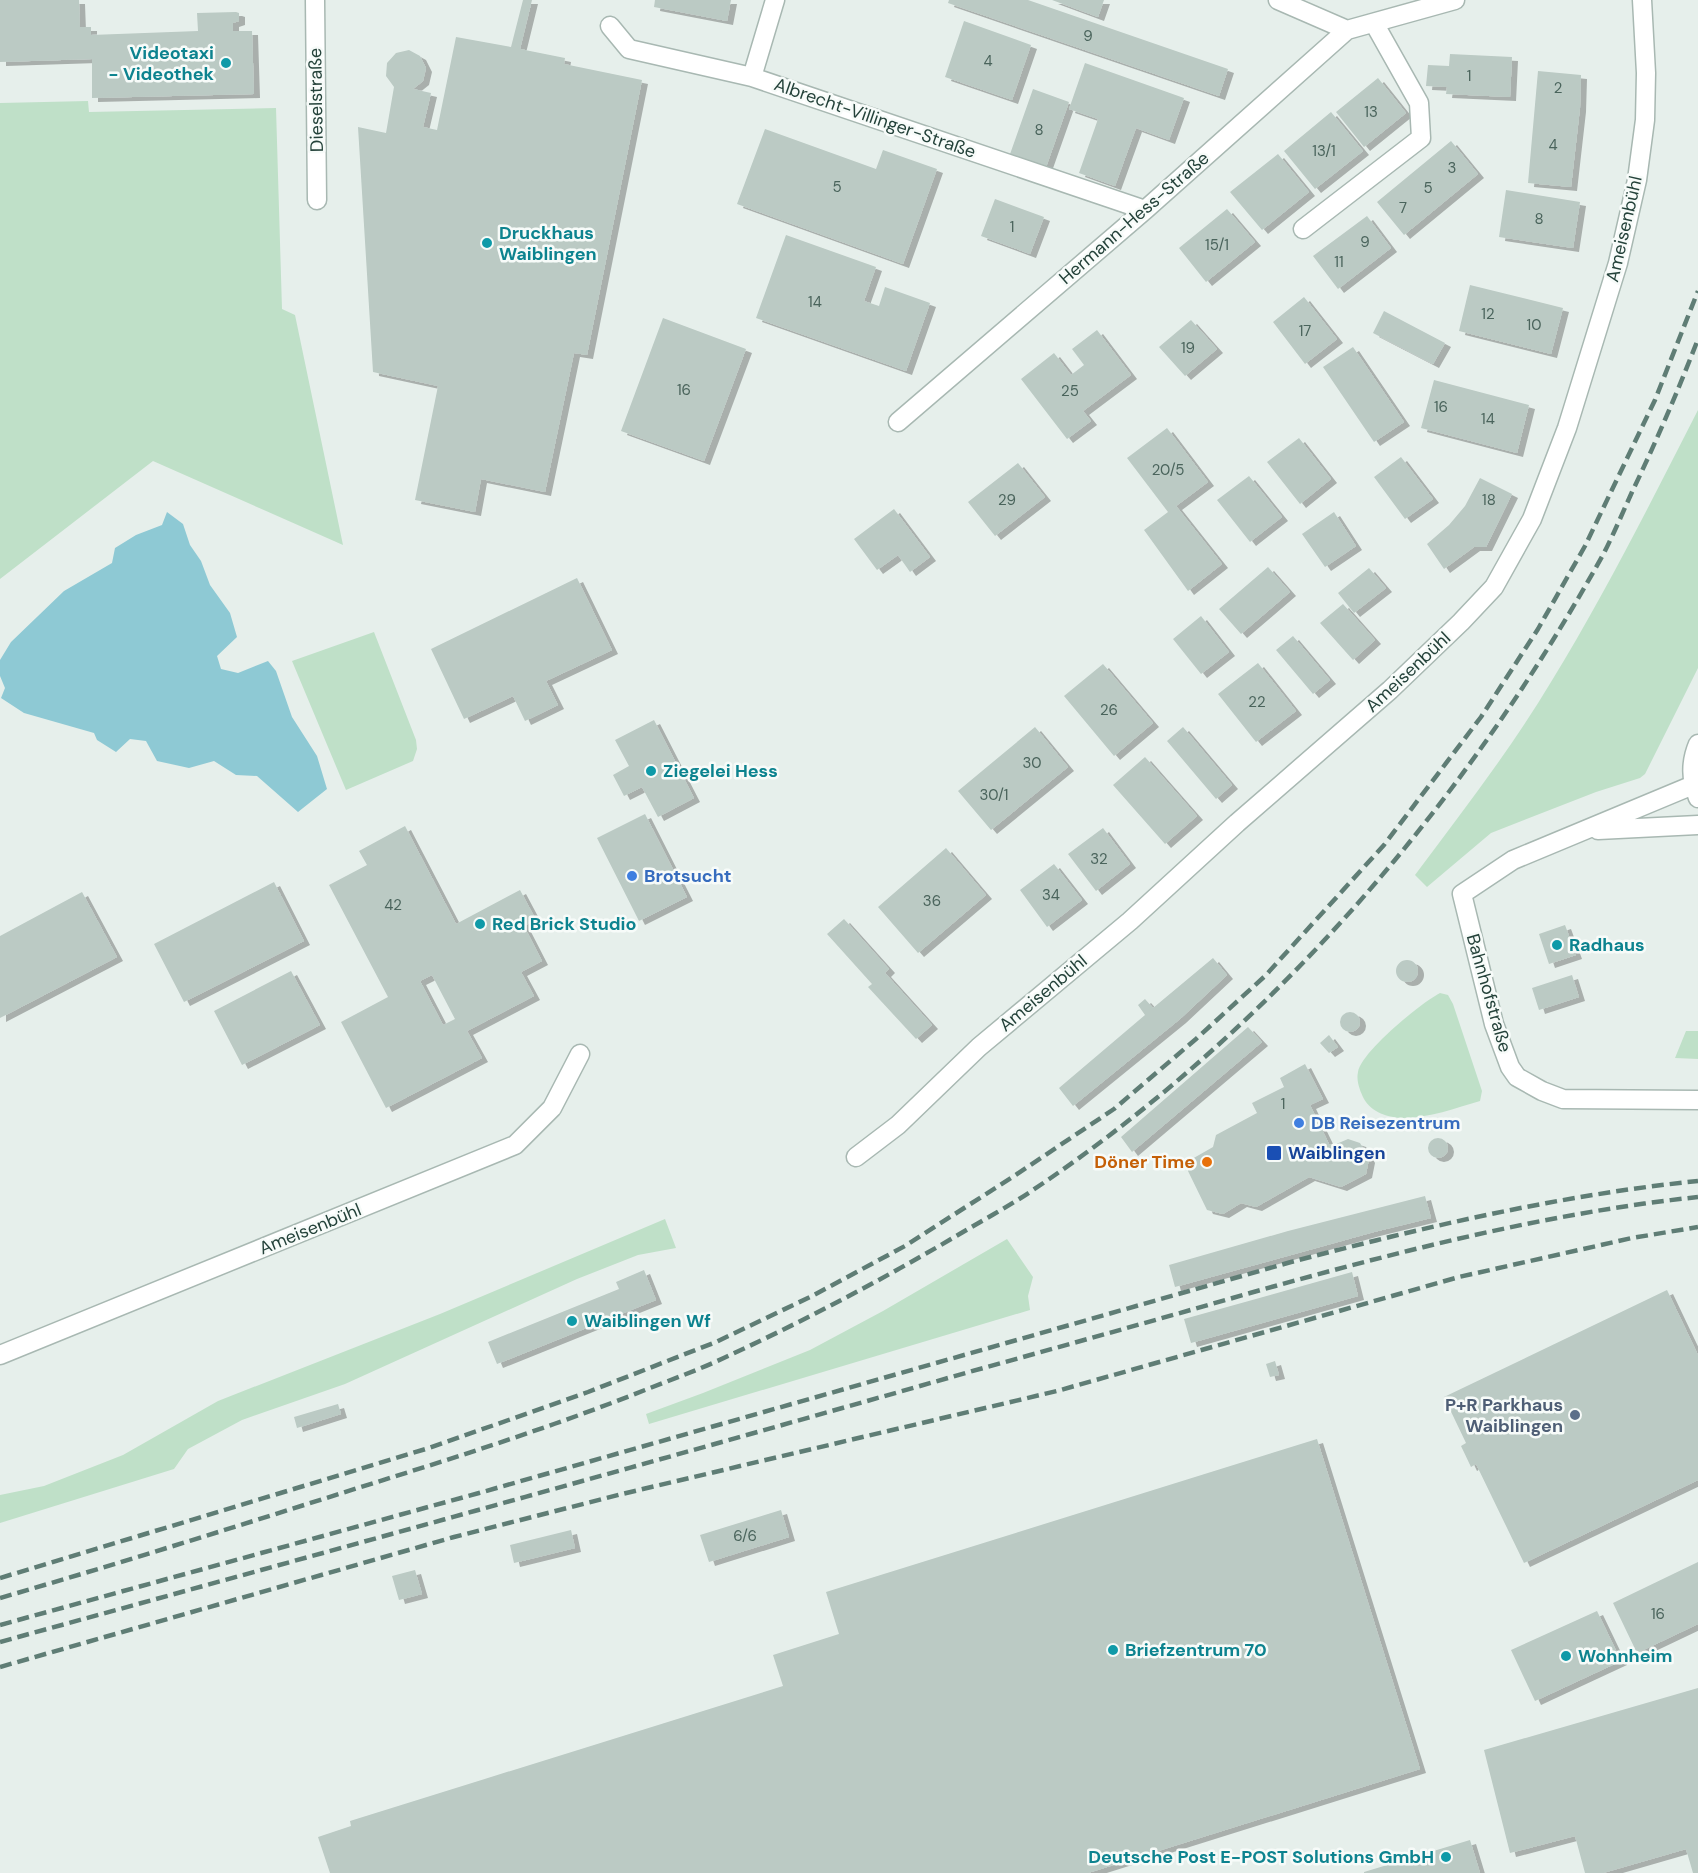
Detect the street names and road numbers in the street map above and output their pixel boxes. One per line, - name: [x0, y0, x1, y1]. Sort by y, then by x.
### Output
- street label: Dieselstraße: [303, 48, 329, 152]
- street label: Albrecht-Villinger-Straße: [771, 72, 979, 164]
- street label: Hermann-Hess-Straße: [1054, 146, 1214, 290]
- street label: Ameisenbühl: [1600, 174, 1648, 284]
- street label: Ameisenbühl: [1360, 626, 1456, 718]
- street label: Bahnhofstraße: [1461, 931, 1517, 1055]
- street label: Ameisenbühl: [994, 949, 1092, 1037]
- street label: Ameisenbühl: [255, 1198, 365, 1260]

